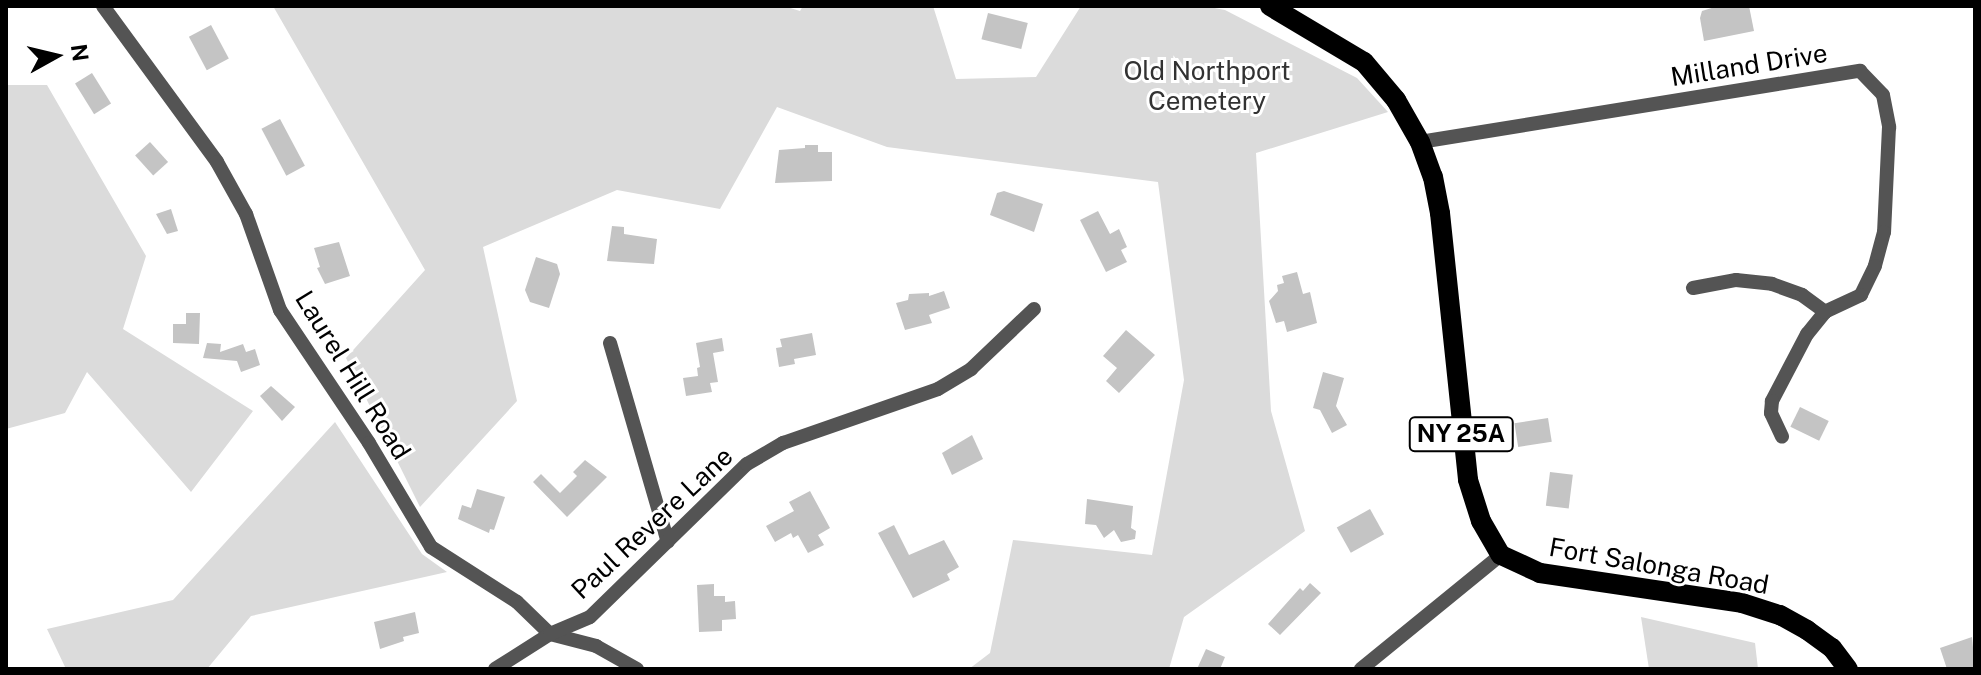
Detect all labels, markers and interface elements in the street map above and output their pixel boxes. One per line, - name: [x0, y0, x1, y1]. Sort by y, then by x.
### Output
- north arrow: [16, 16, 96, 96]
- street label: Milland Drive: [1668, 37, 1830, 93]
- text: N: [66, 42, 94, 63]
- park label: Old Northport Cemetery: [1123, 55, 1291, 116]
- street label: Laurel Hill Road: [289, 285, 417, 465]
- road number: NY 25A: [1407, 414, 1515, 454]
- street label: Paul Revere Lane: [565, 440, 739, 606]
- street label: Fort Salonga Road: [1547, 531, 1771, 601]

